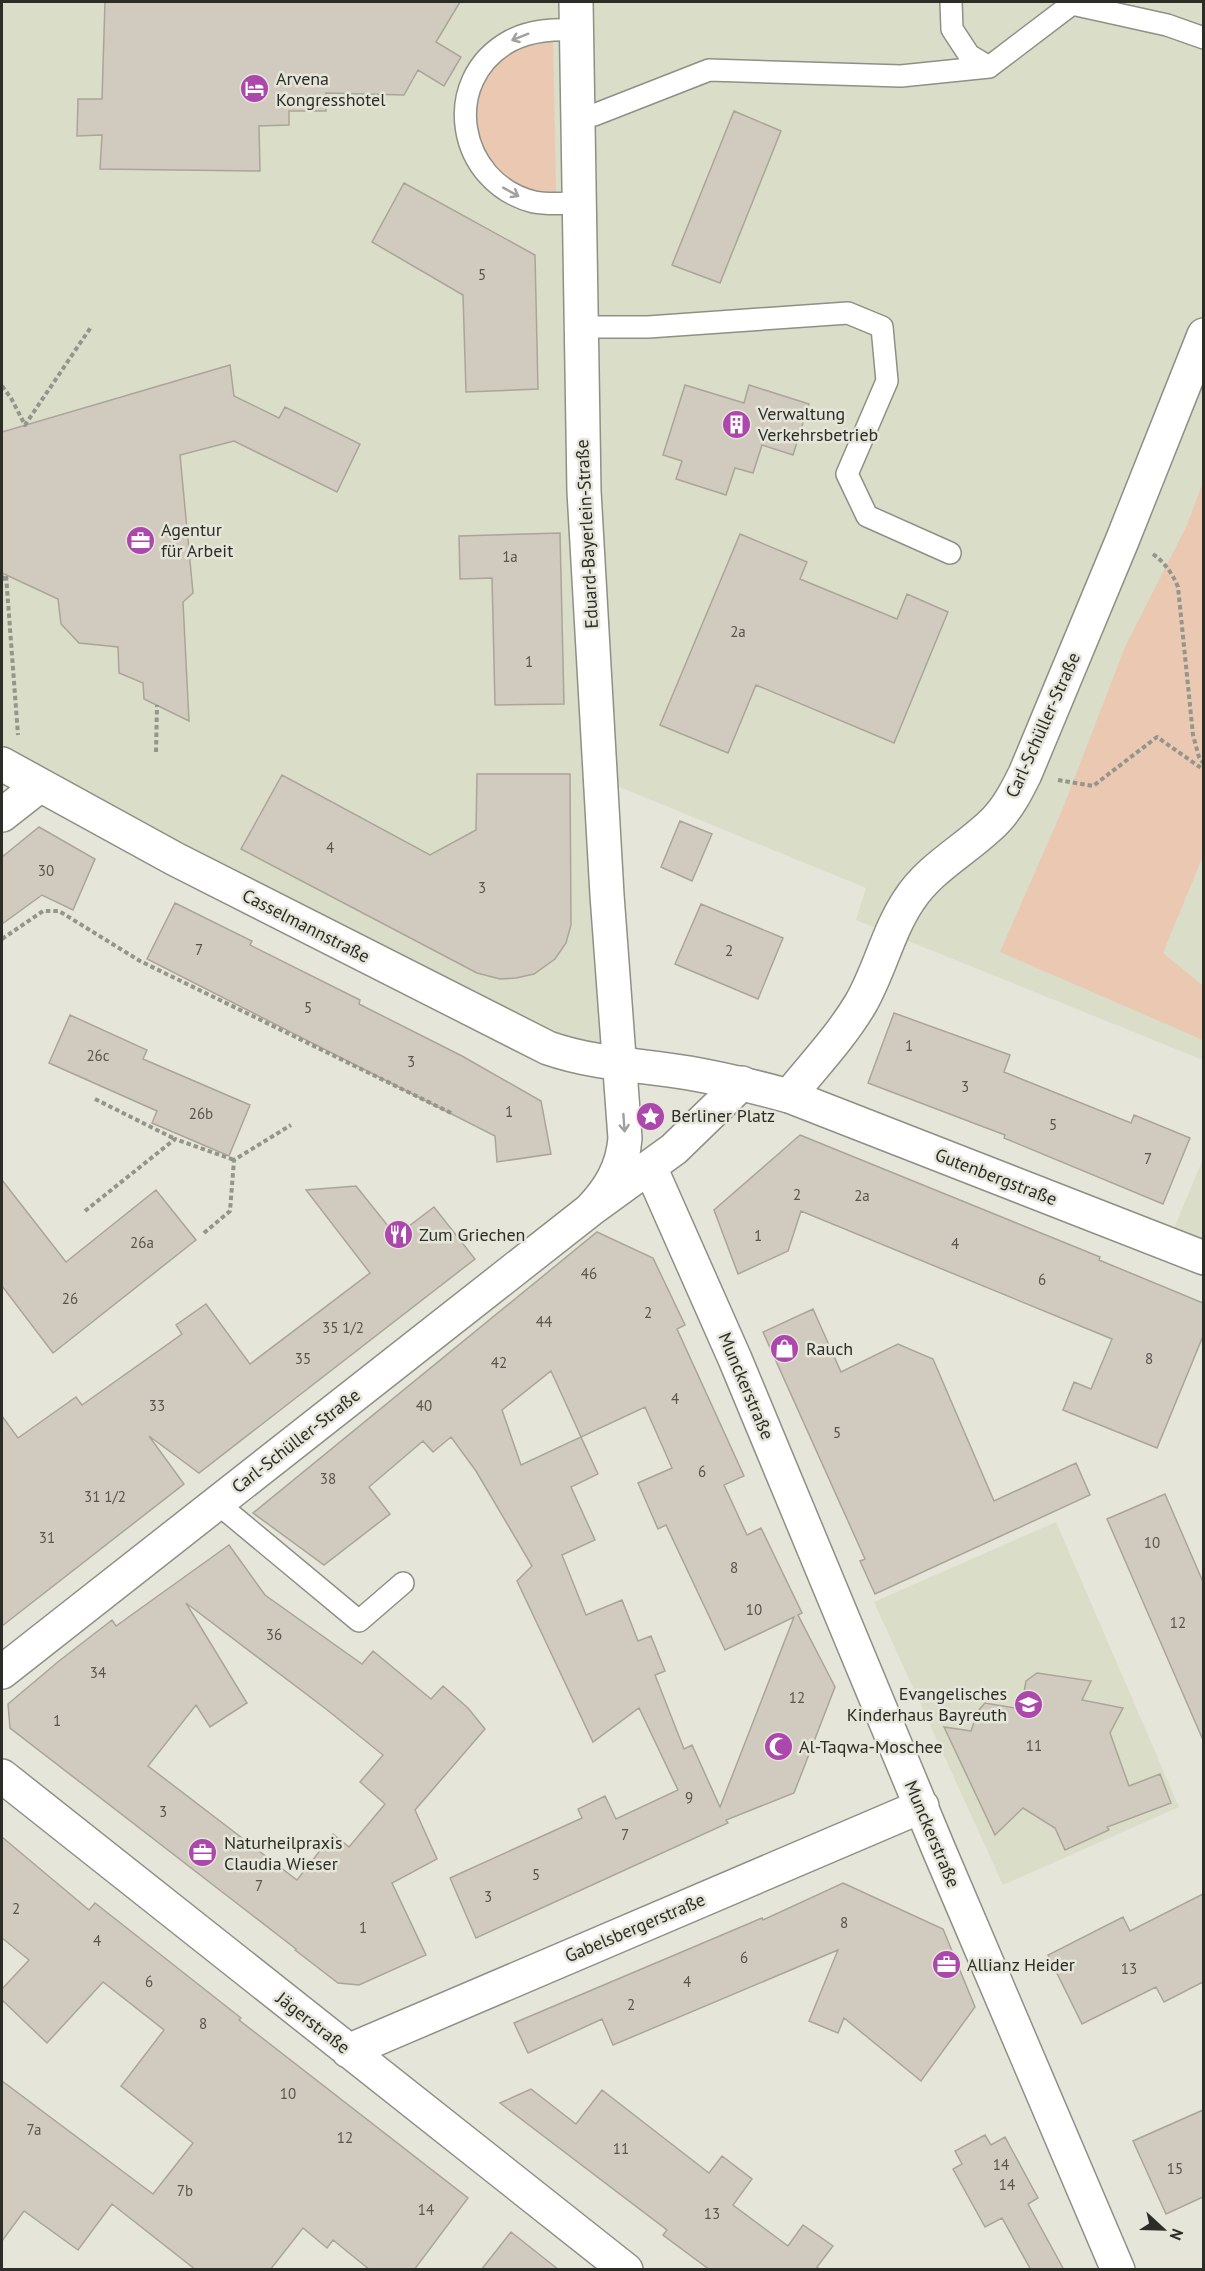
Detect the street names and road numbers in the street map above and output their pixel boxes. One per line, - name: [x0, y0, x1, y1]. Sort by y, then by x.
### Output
- street label: Eduard-Bayerlein-Straße: [570, 439, 603, 629]
- street label: Carl-Schüller-Straße: [1000, 649, 1085, 801]
- street label: Casselmannstraße: [239, 883, 374, 968]
- street label: Gutenbergstraße: [932, 1143, 1060, 1210]
- street label: Munckerstraße: [714, 1329, 779, 1443]
- street label: Carl-Schüller-Straße: [227, 1383, 365, 1498]
- street label: Munckerstraße: [900, 1777, 965, 1891]
- street label: Gabelsbergerstraße: [561, 1888, 708, 1967]
- street label: Jägerstraße: [271, 1986, 355, 2059]

